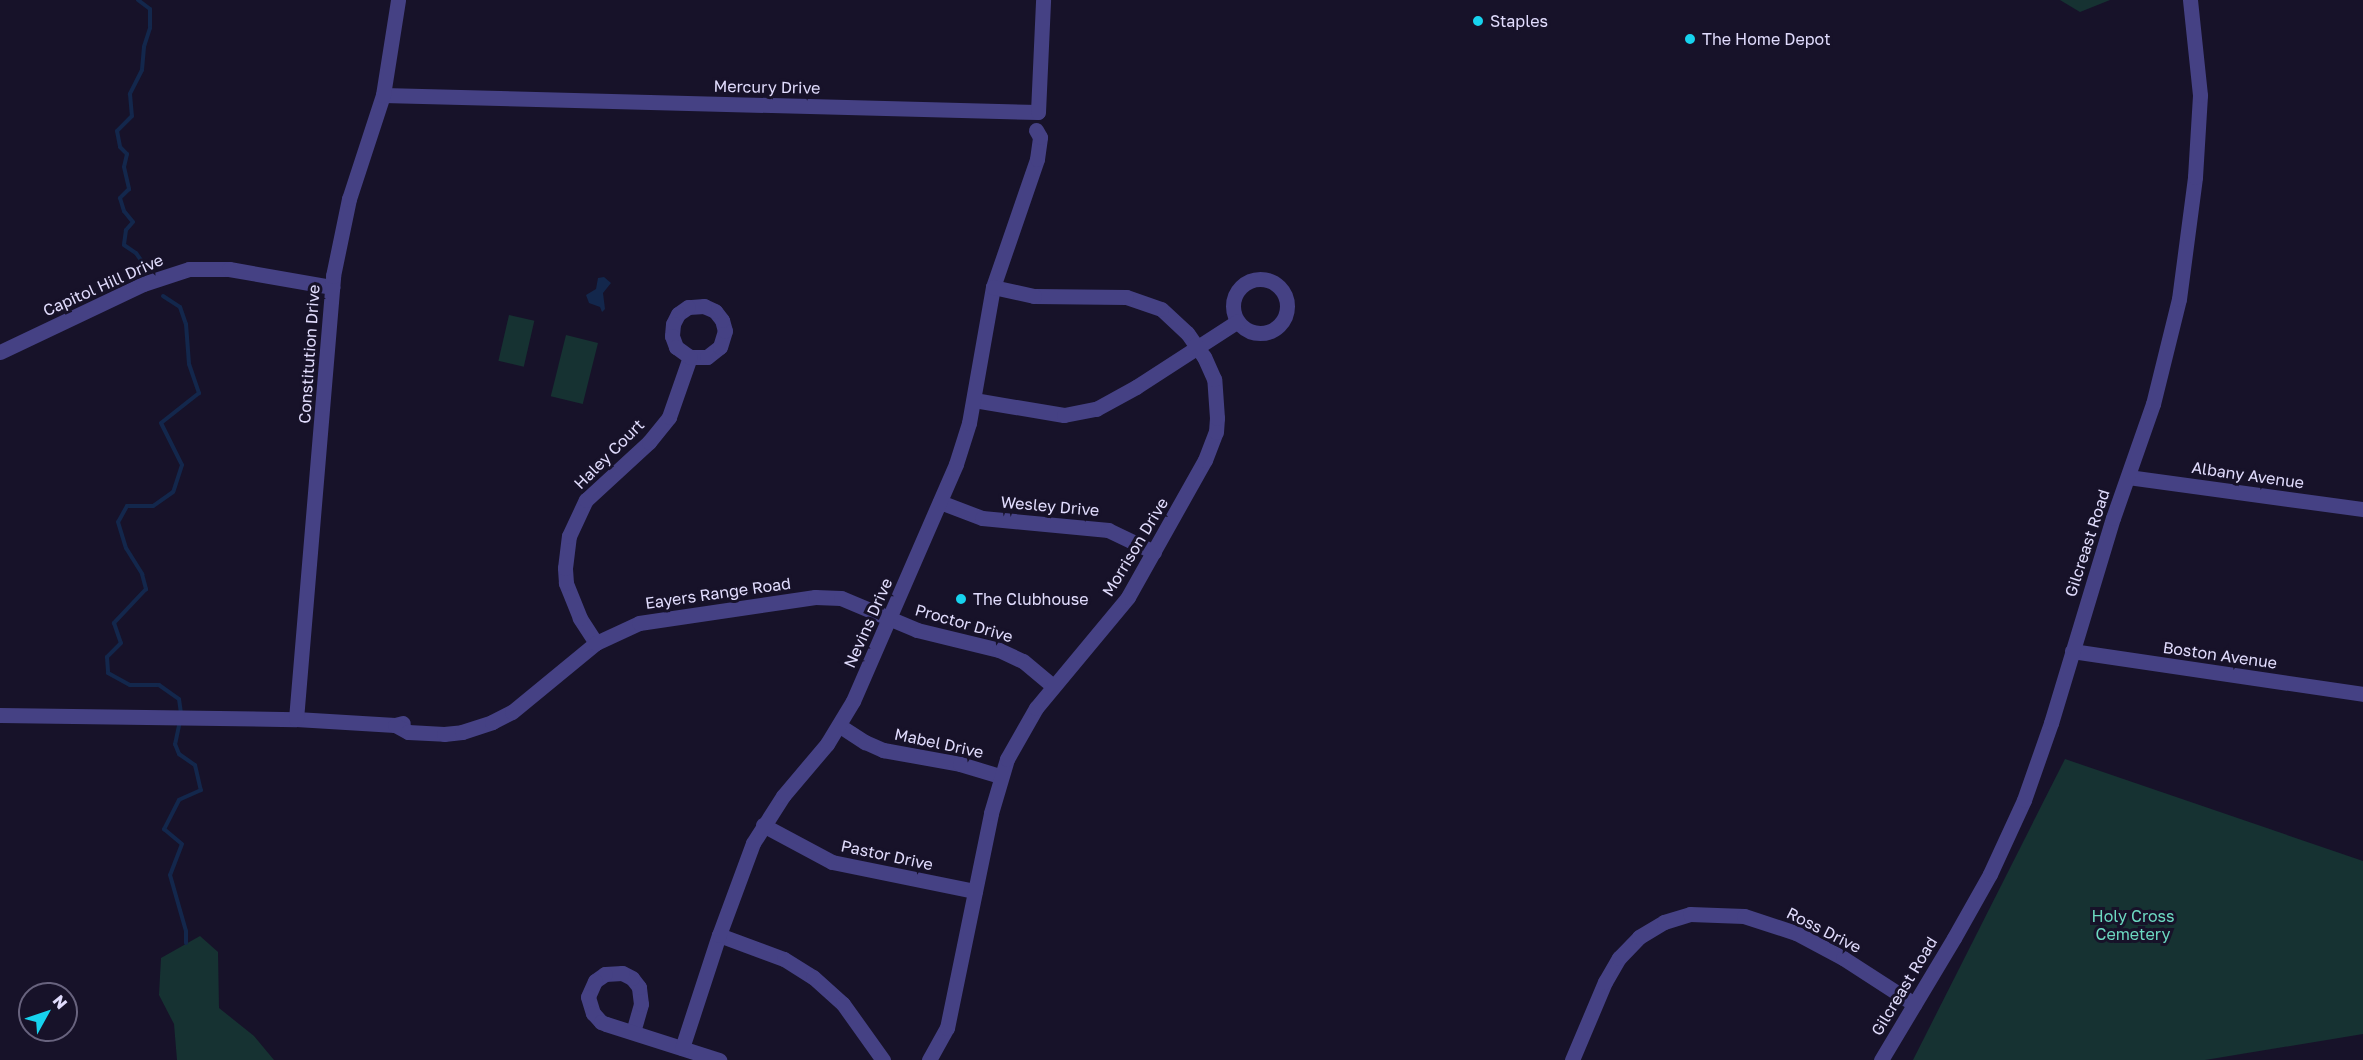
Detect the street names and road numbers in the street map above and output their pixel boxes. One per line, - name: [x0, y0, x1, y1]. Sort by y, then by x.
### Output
- street label: Mercury Drive: [713, 76, 821, 98]
- street label: Capitol Hill Drive: [40, 250, 166, 320]
- street label: Constitution Drive: [295, 284, 323, 424]
- street label: Haley Court: [570, 415, 648, 493]
- street label: Albany Avenue: [2191, 458, 2305, 492]
- street label: Gilcreast Road: [2061, 487, 2113, 599]
- street label: Wesley Drive: [1000, 492, 1100, 520]
- street label: Morrison Drive: [1098, 494, 1172, 600]
- street label: Eayers Range Road: [644, 573, 792, 613]
- street label: Nevins Drive: [840, 575, 896, 671]
- street label: Proctor Drive: [913, 600, 1015, 646]
- street label: Boston Avenue: [2162, 637, 2278, 673]
- street label: Mabel Drive: [893, 724, 985, 762]
- street label: Pastor Drive: [839, 836, 935, 874]
- street label: Ross Drive: [1784, 903, 1864, 957]
- street label: Gilcreast Road: [1867, 933, 1941, 1039]

